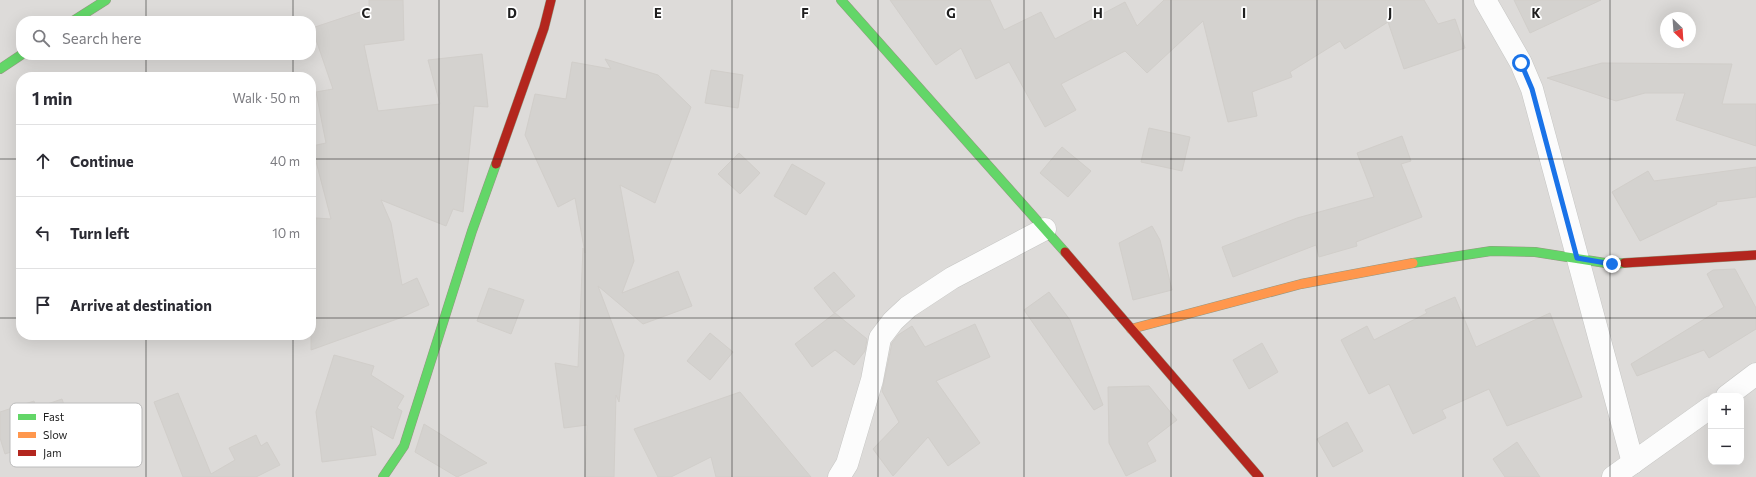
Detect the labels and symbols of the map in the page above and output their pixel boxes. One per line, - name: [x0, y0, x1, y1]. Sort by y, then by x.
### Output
- text: C: [362, 5, 371, 21]
- text: D: [507, 5, 517, 21]
- text: E: [654, 5, 662, 21]
- text: F: [801, 5, 809, 21]
- text: G: [946, 5, 956, 21]
- text: H: [1093, 5, 1103, 21]
- text: I: [1242, 5, 1246, 21]
- text: J: [1388, 5, 1392, 21]
- text: K: [1531, 5, 1541, 21]
- north arrow: [1660, 12, 1696, 48]
- route start: [1512, 54, 1530, 72]
- route end: [1603, 255, 1621, 273]
- legend: [10, 403, 142, 467]
- text: Fast: [43, 410, 65, 423]
- text: Slow: [43, 428, 68, 441]
- text: Jam: [43, 446, 62, 460]

